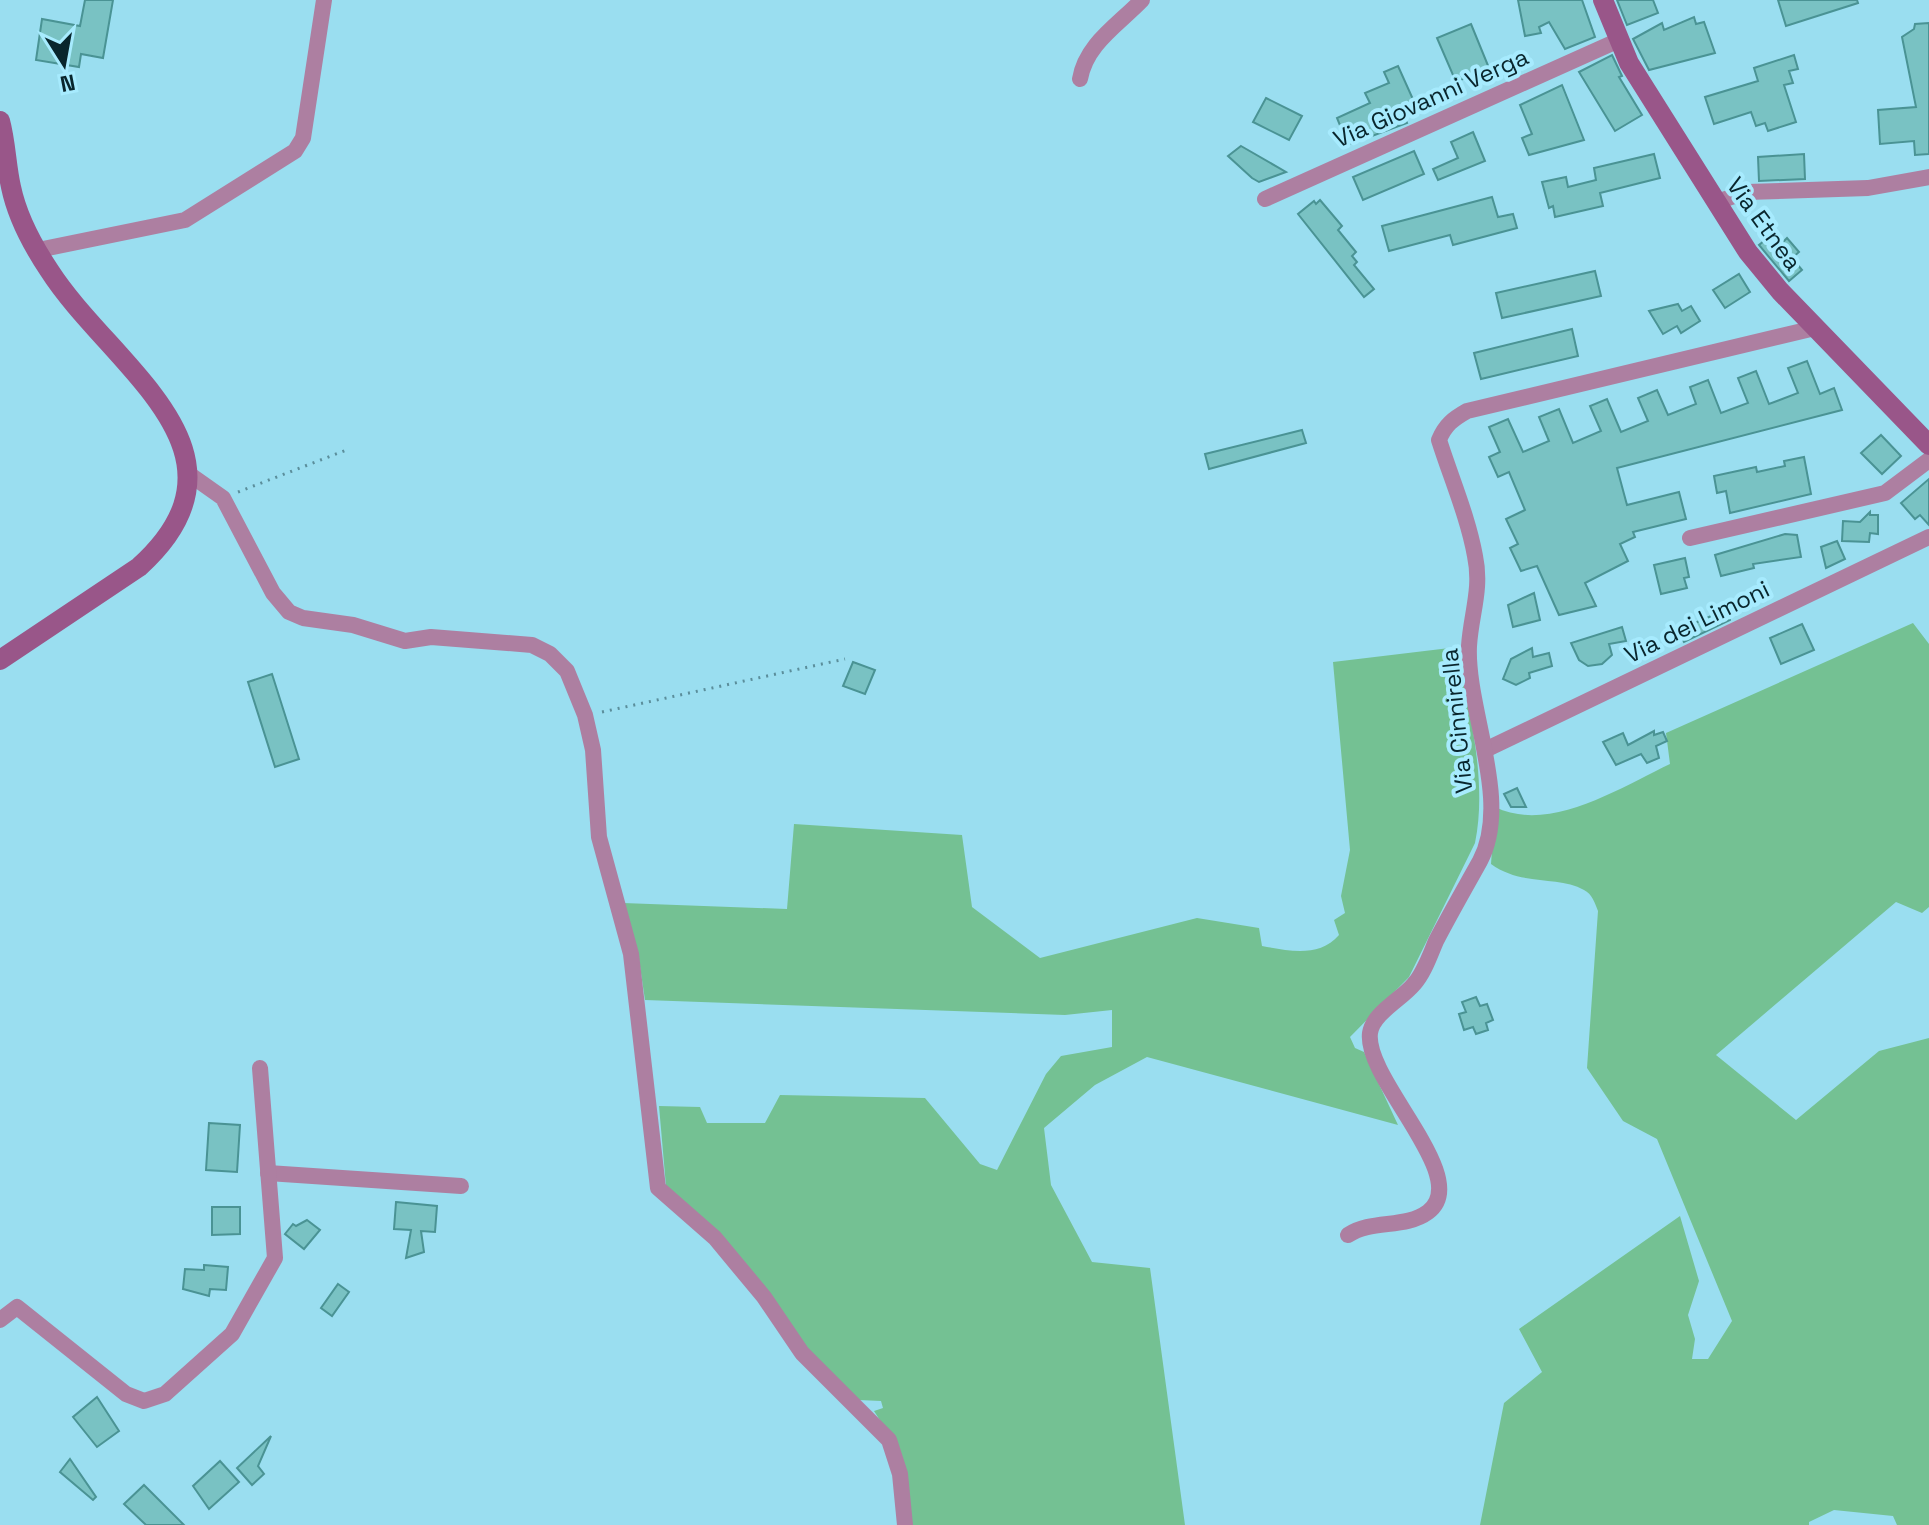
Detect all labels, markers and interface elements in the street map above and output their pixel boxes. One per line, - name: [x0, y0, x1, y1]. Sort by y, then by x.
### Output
- north arrow: [24, 24, 104, 104]
- street label: Via Giovanni Verga: [1328, 41, 1533, 154]
- text: N: [58, 68, 78, 99]
- street label: Via Etnea: [1720, 171, 1809, 277]
- street label: Via dei Limoni: [1619, 573, 1774, 670]
- street label: Via Cinnirella: [1433, 647, 1480, 795]

